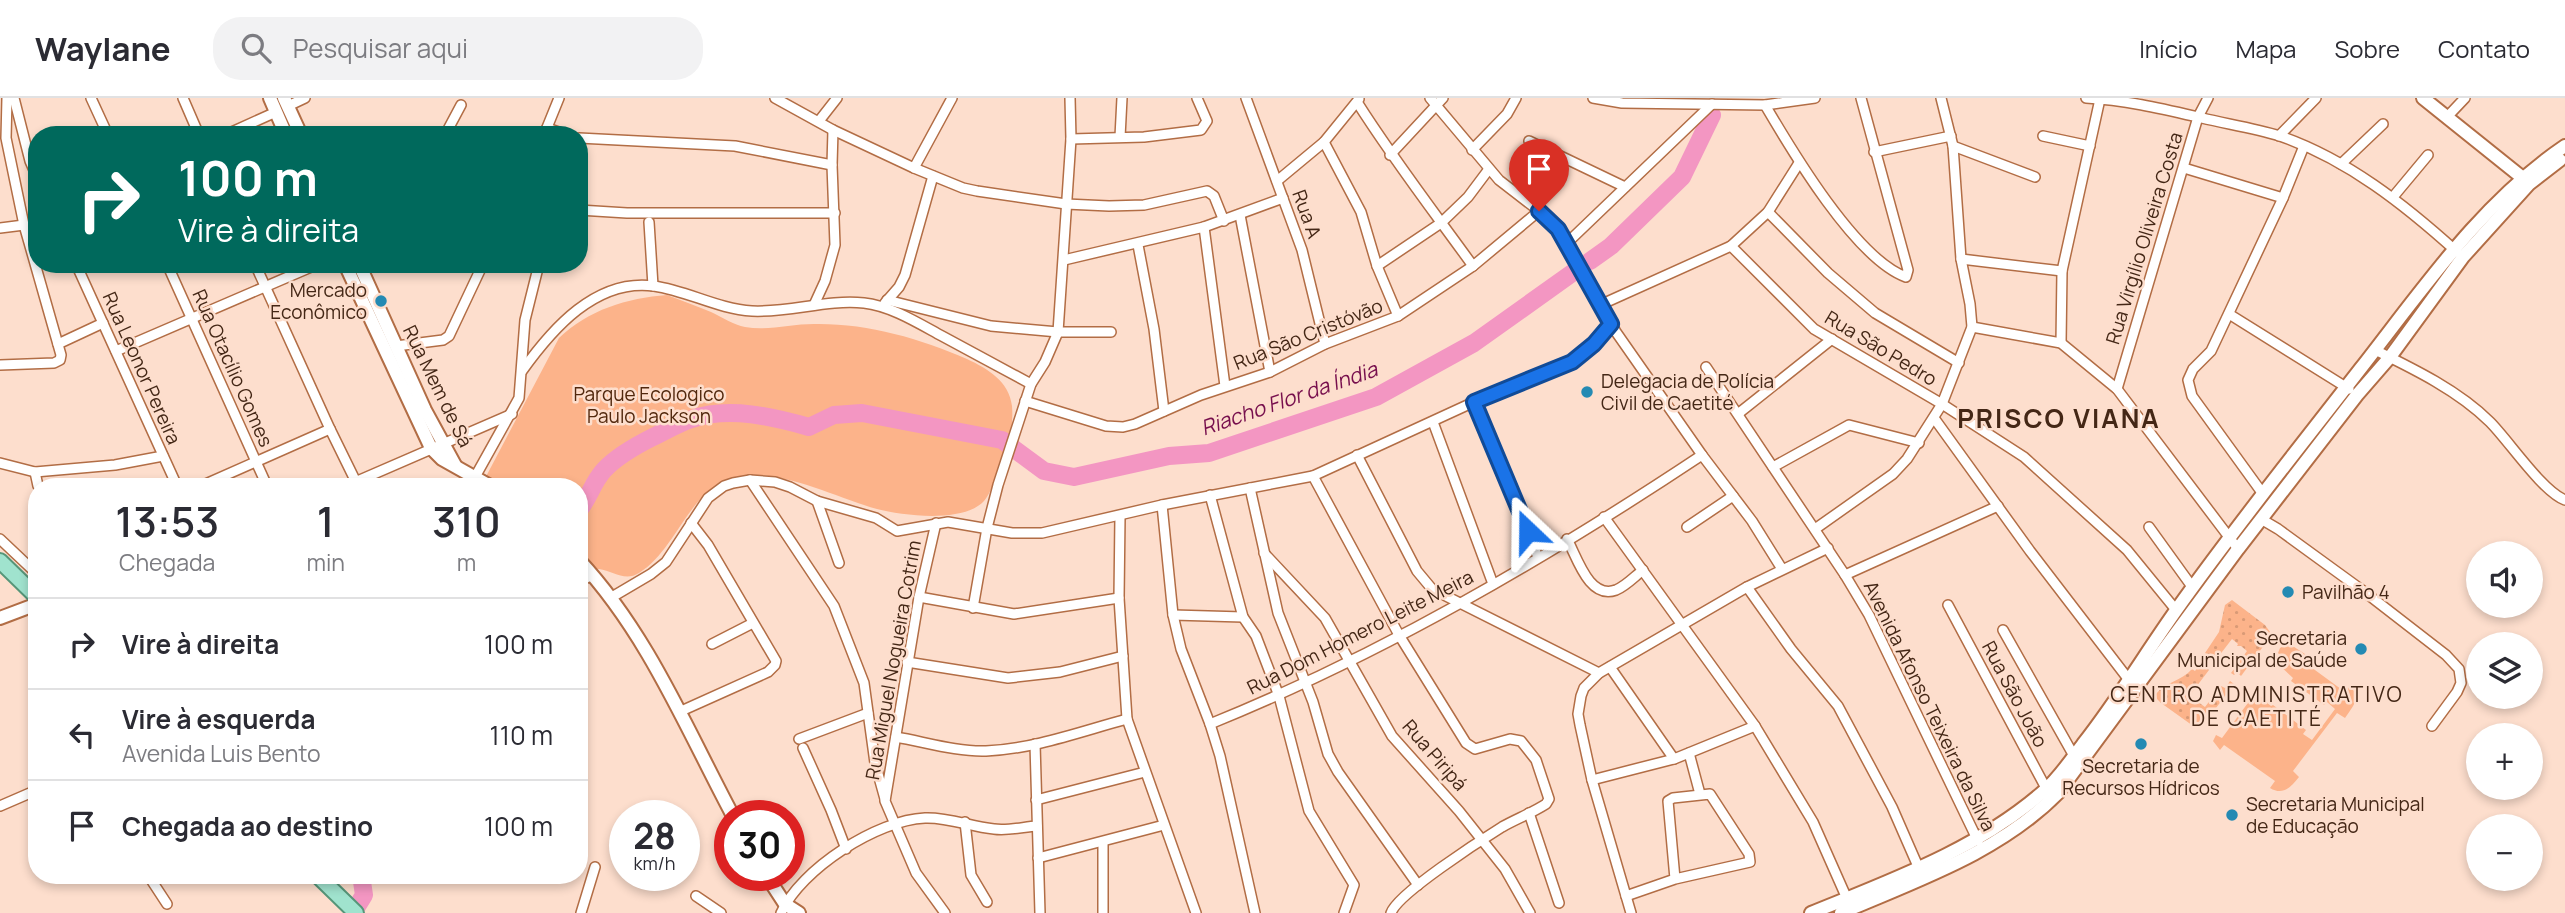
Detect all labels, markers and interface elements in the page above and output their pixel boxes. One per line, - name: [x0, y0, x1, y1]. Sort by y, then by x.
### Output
- search box: [213, 17, 703, 80]
- text: Waylane: [35, 26, 171, 71]
- icon: search: [237, 29, 275, 67]
- text: Pesquisar aqui: [293, 30, 468, 66]
- text: Início: [2139, 32, 2197, 65]
- text: Mapa: [2235, 32, 2296, 65]
- text: Sobre: [2334, 32, 2400, 65]
- text: Contato: [2438, 32, 2530, 65]
- street label: Rua Virgílio Oliveira Costa: [2099, 129, 2189, 347]
- pin: [1509, 139, 1569, 211]
- text: 100 m: [178, 144, 318, 211]
- icon: arrive: [1520, 150, 1558, 188]
- icon: right: [63, 154, 154, 245]
- street label: Rua A: [1286, 186, 1328, 242]
- text: Vire à direita: [178, 208, 359, 252]
- place label: Mercado Econômico: [270, 277, 367, 325]
- street label: Rua Otacílio Gomes: [187, 285, 279, 451]
- street label: Rua Leonor Pereira: [97, 288, 187, 448]
- street label: Rua São Cristóvão: [1230, 292, 1386, 376]
- marker: Mercado Econômico: [373, 293, 389, 309]
- street label: Rua São Pedro: [1820, 304, 1942, 392]
- street label: Rua Mem de Sá: [397, 321, 479, 451]
- water label: Riacho Flor da Índia: [1197, 354, 1382, 441]
- place label: Delegacia de Polícia Civil de Caetité: [1601, 368, 1774, 416]
- park label: Parque Ecologico Paulo Jackson: [573, 381, 725, 429]
- marker: Delegacia de Polícia Civil de Caetité: [1579, 384, 1595, 400]
- district label: PRISCO VIANA: [1957, 400, 2161, 436]
- text: 13:53: [115, 492, 219, 550]
- text: 1: [317, 492, 335, 550]
- text: 310: [432, 492, 501, 550]
- position arrow: [1491, 494, 1565, 568]
- street label: Rua Miguel Nogueira Cotrim: [859, 538, 927, 782]
- map controls: [2466, 541, 2543, 891]
- button: sound: [2466, 541, 2543, 618]
- text: Chegada: [119, 546, 215, 578]
- text: min: [306, 546, 345, 578]
- text: m: [457, 546, 476, 578]
- street label: Rua Dom Homero Leite Meira: [1242, 564, 1478, 700]
- street label: Avenida Afonso Teixeira da Silva: [1858, 577, 2002, 835]
- place label: Pavilhão 4: [2302, 579, 2390, 605]
- marker: Pavilhão 4: [2280, 584, 2296, 600]
- icon: right: [63, 625, 101, 663]
- place label: Secretaria Municipal de Saúde: [2177, 625, 2347, 673]
- text: Vire à direita: [122, 626, 279, 662]
- text: 100 m: [484, 626, 553, 662]
- button: layers: [2466, 632, 2543, 709]
- street label: Rua São João: [1976, 636, 2054, 752]
- marker: Secretaria Municipal de Saúde: [2353, 641, 2369, 657]
- district label: CENTRO ADMINISTRATIVO DE CAETITÉ: [2110, 680, 2404, 732]
- text: Vire à esquerda: [122, 701, 315, 737]
- street label: Rua Piripá: [1397, 714, 1473, 796]
- icon: left: [63, 716, 101, 754]
- text: 110 m: [490, 717, 553, 753]
- button: +: [2466, 723, 2543, 800]
- marker: Secretaria de Recursos Hídricos: [2133, 736, 2149, 752]
- text: Avenida Luis Bento: [122, 737, 321, 769]
- place label: Secretaria de Recursos Hídricos: [2062, 753, 2220, 801]
- place label: Secretaria Municipal de Educação: [2246, 791, 2425, 839]
- speed limit sign: 30: [714, 800, 805, 891]
- icon: arrive: [63, 807, 101, 845]
- marker: Secretaria Municipal de Educação: [2224, 807, 2240, 823]
- text: Chegada ao destino: [122, 808, 373, 844]
- text: 100 m: [484, 808, 553, 844]
- text: 28: [633, 812, 676, 860]
- button: −: [2466, 814, 2543, 891]
- text: km/h: [634, 851, 675, 875]

